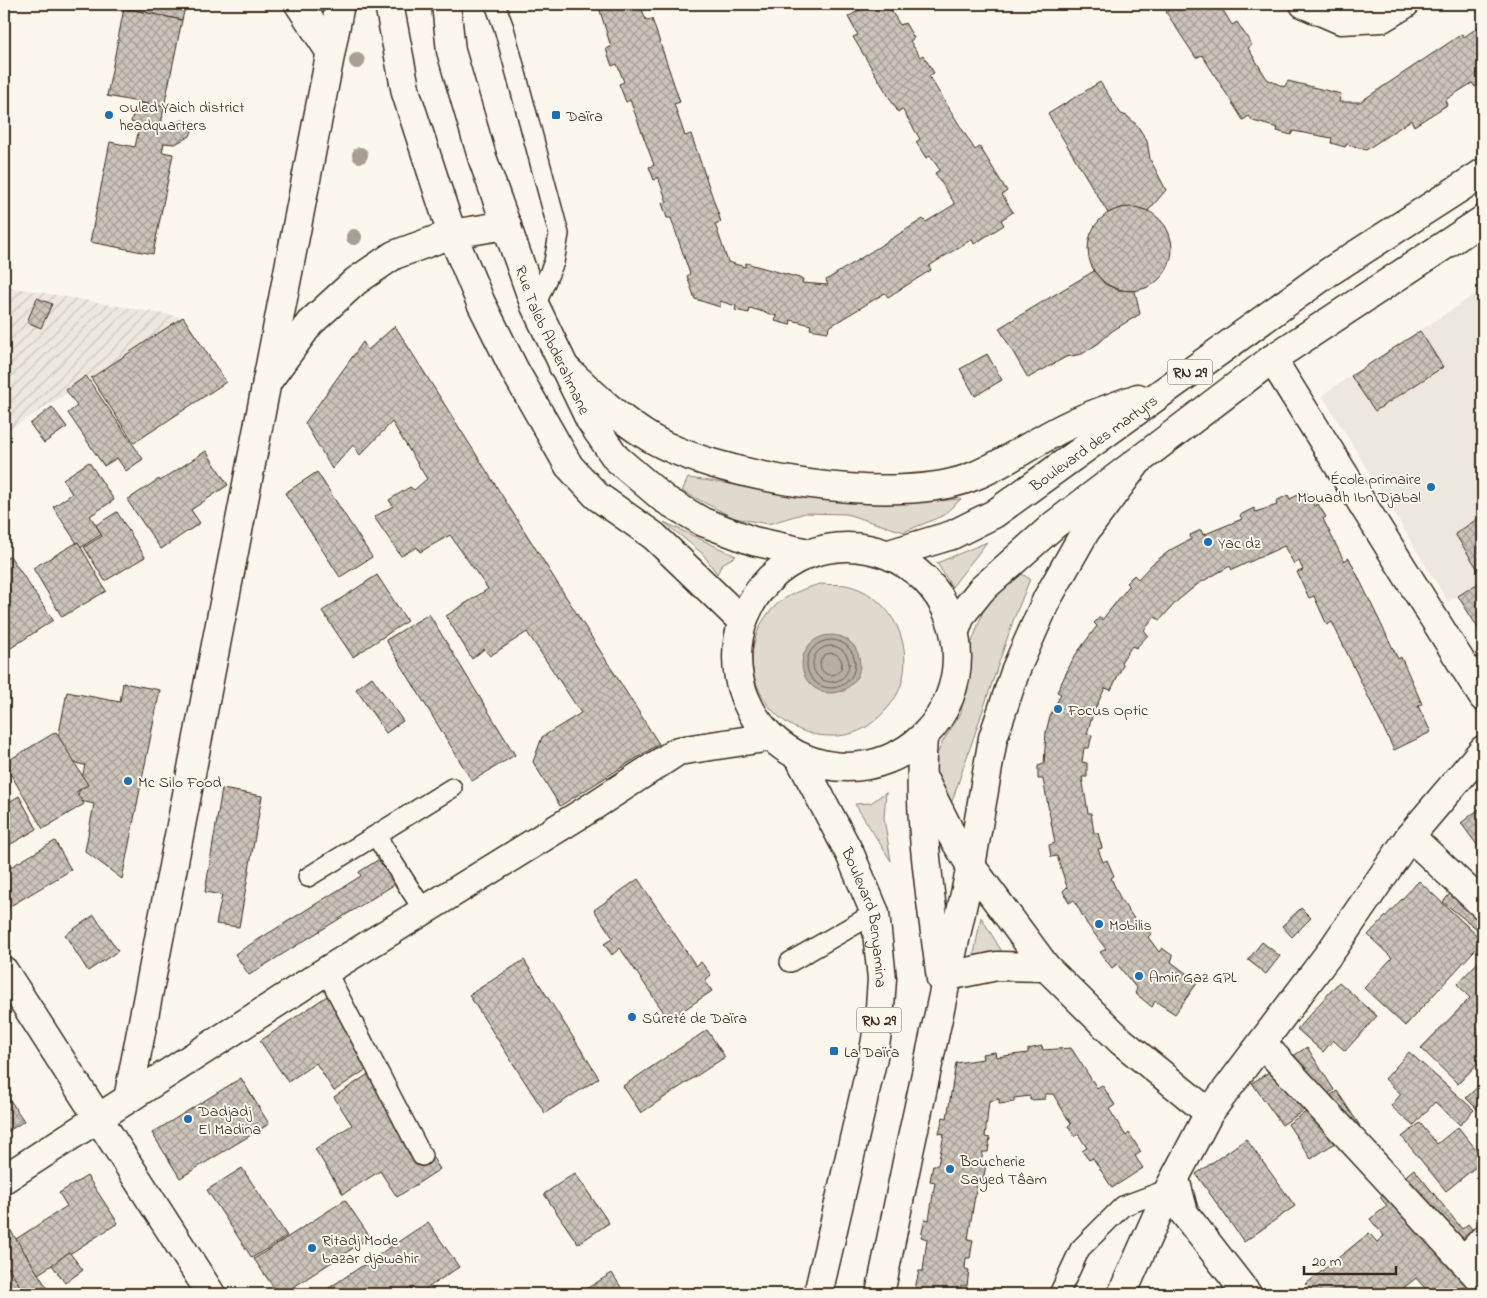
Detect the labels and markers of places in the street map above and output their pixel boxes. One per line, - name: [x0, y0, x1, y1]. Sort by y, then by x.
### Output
- place label: Ouled Yaich district headquarters: [119, 96, 245, 138]
- place label: Daïra: [565, 105, 603, 129]
- marker: Ouled Yaich district headquarters: [103, 109, 115, 121]
- marker: Daïra: [550, 109, 562, 121]
- place label: École primaire Mouadh Ibn Djabal: [1297, 468, 1422, 510]
- marker: École primaire Mouadh Ibn Djabal: [1425, 481, 1437, 493]
- place label: Yac dz: [1218, 532, 1261, 556]
- marker: Yac dz: [1202, 536, 1214, 548]
- place label: Focus Optic: [1067, 699, 1149, 723]
- marker: Focus Optic: [1052, 703, 1064, 715]
- place label: Mc Silo Food: [138, 771, 222, 795]
- marker: Mc Silo Food: [122, 775, 134, 787]
- place label: Mobilis: [1109, 914, 1152, 938]
- marker: Mobilis: [1093, 918, 1105, 930]
- place label: Amir Gaz GPL: [1149, 966, 1237, 990]
- marker: Amir Gaz GPL: [1133, 970, 1145, 982]
- place label: Sûreté de Daïra: [642, 1007, 747, 1031]
- marker: Sûreté de Daïra: [626, 1011, 638, 1023]
- place label: La Daïra: [844, 1041, 899, 1065]
- marker: La Daïra: [828, 1045, 840, 1057]
- place label: Dadjadj El Madina: [197, 1100, 261, 1142]
- marker: Dadjadj El Madina: [182, 1113, 194, 1125]
- place label: Boucherie Sayed Tâam: [959, 1150, 1047, 1192]
- marker: Boucherie Sayed Tâam: [944, 1163, 956, 1175]
- place label: Ritadj Mode bazar djawahir: [322, 1229, 419, 1271]
- marker: Ritadj Mode bazar djawahir: [306, 1242, 318, 1254]

